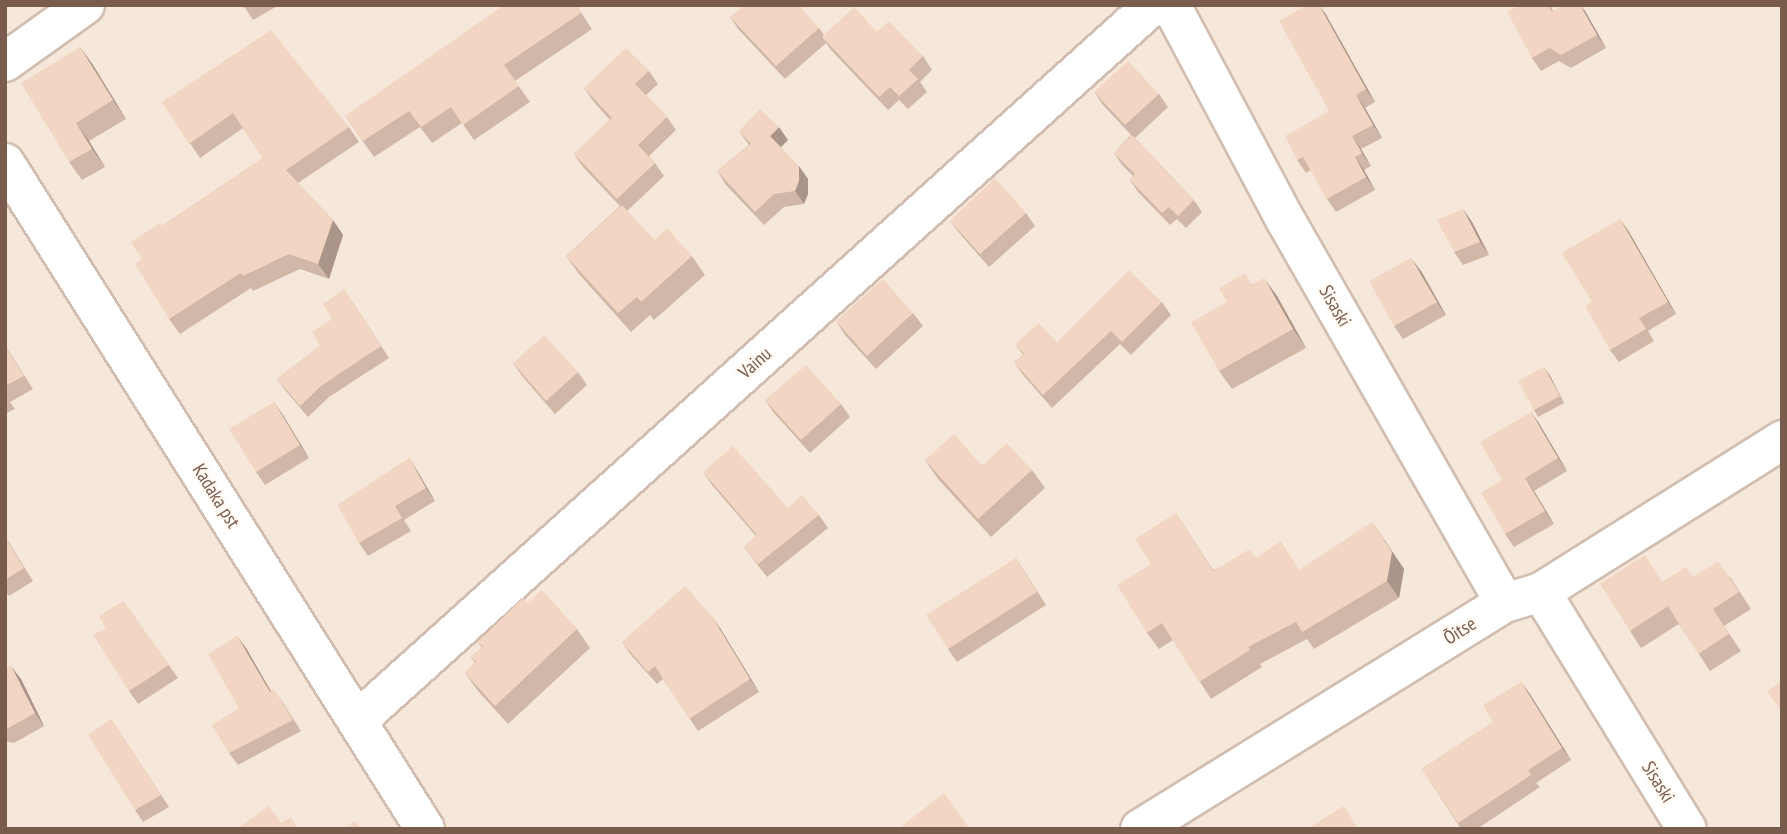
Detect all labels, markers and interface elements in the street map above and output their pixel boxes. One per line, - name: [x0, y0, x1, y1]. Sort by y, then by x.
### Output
- street label: Sisaski: [1314, 281, 1356, 331]
- street label: Vainu: [734, 342, 776, 384]
- street label: Kadaka pst: [187, 460, 245, 532]
- street label: Õitse: [1440, 612, 1480, 650]
- street label: Sisaski: [1637, 757, 1679, 807]

